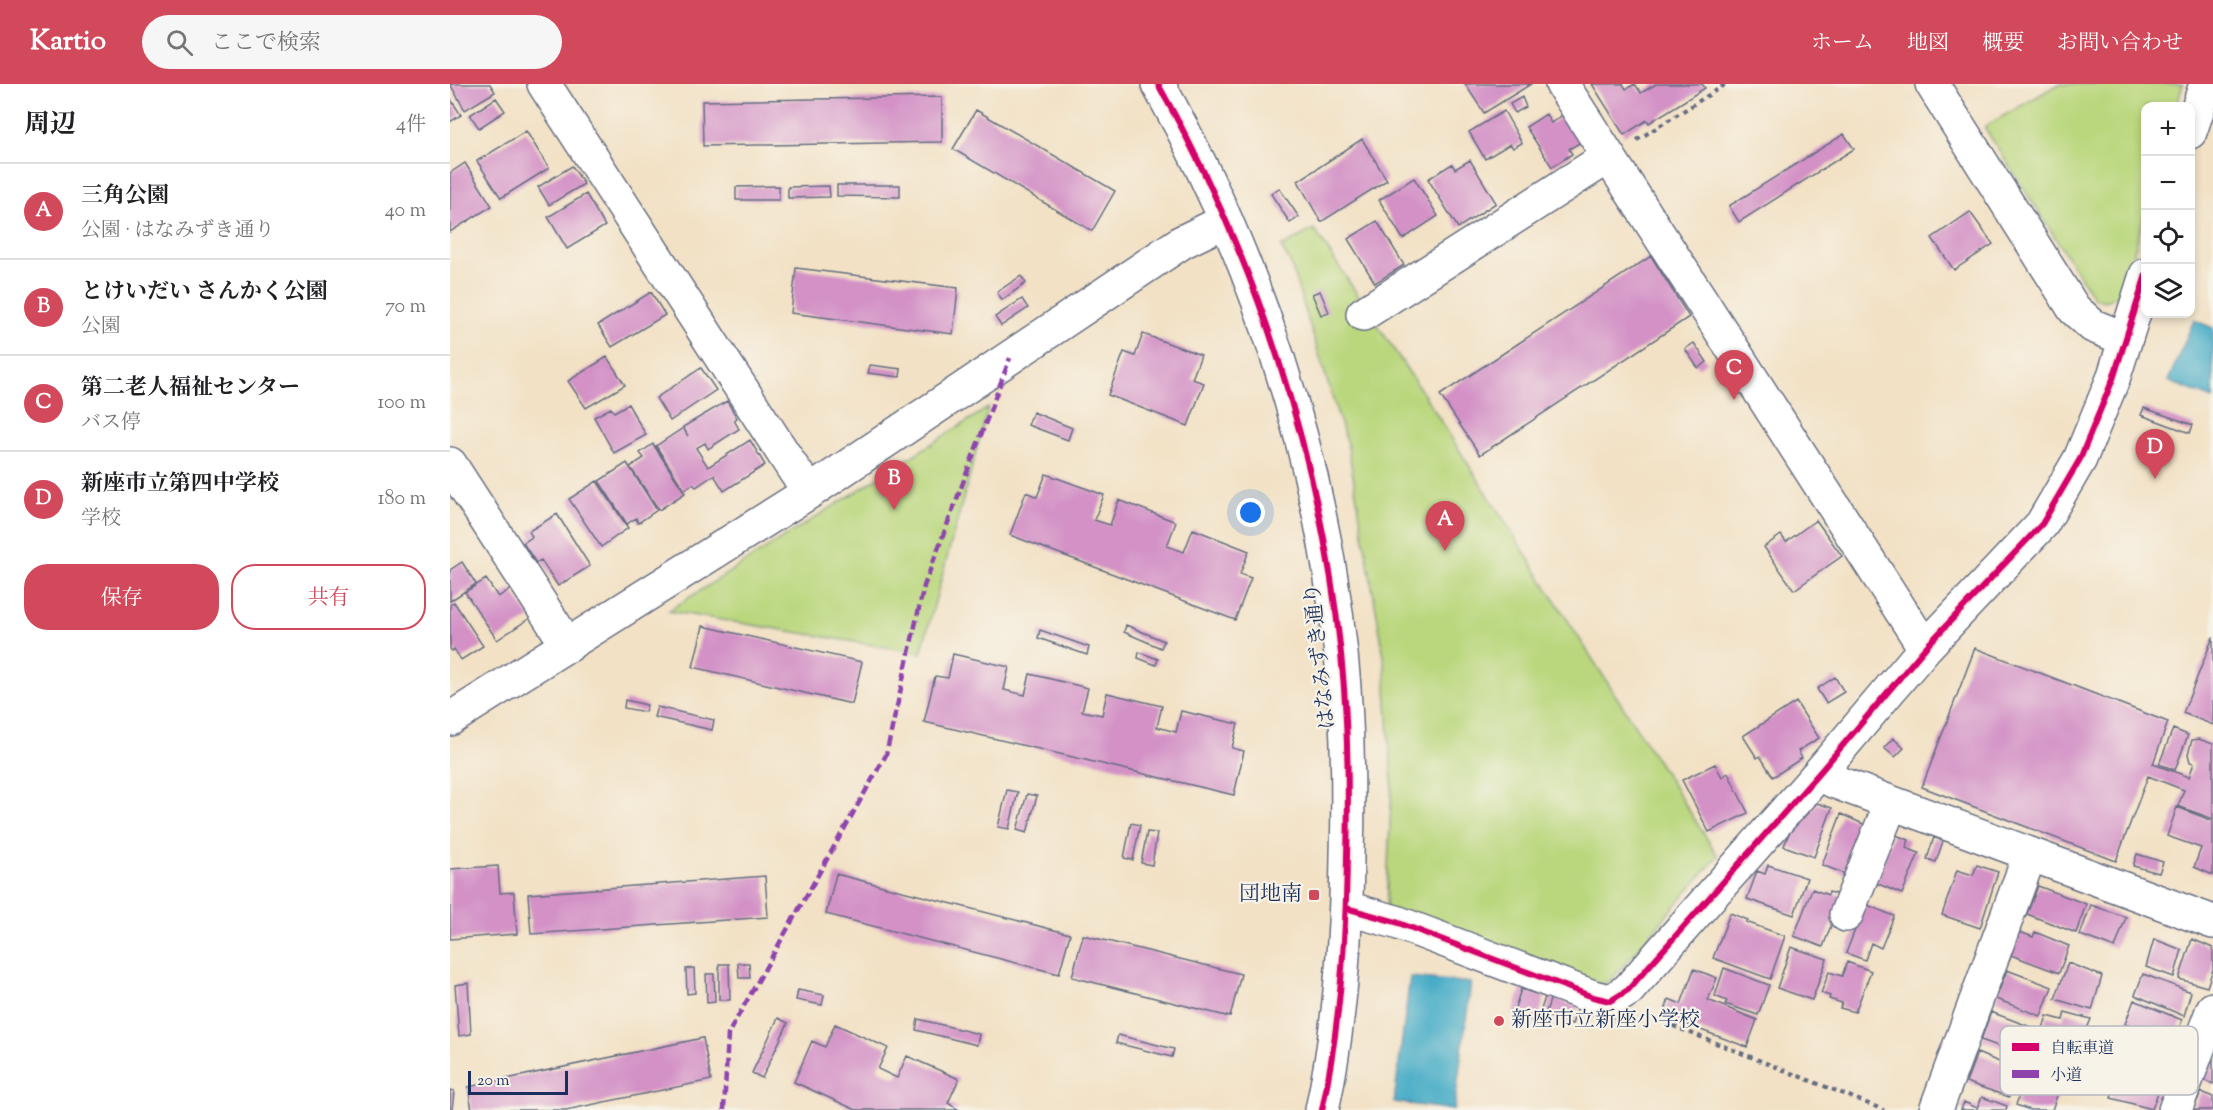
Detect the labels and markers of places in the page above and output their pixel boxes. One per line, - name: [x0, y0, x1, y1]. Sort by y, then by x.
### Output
- pin: C: [1714, 350, 1754, 400]
- pin: D: [2136, 430, 2174, 479]
- pin: B: [874, 460, 914, 510]
- pin: A: [1426, 502, 1464, 551]
- place label: 団地南: [1239, 880, 1302, 910]
- marker: 団地南: [1307, 888, 1321, 902]
- place label: 新座市立新座小学校: [1511, 1006, 1700, 1036]
- marker: 新座市立新座小学校: [1492, 1014, 1506, 1028]

